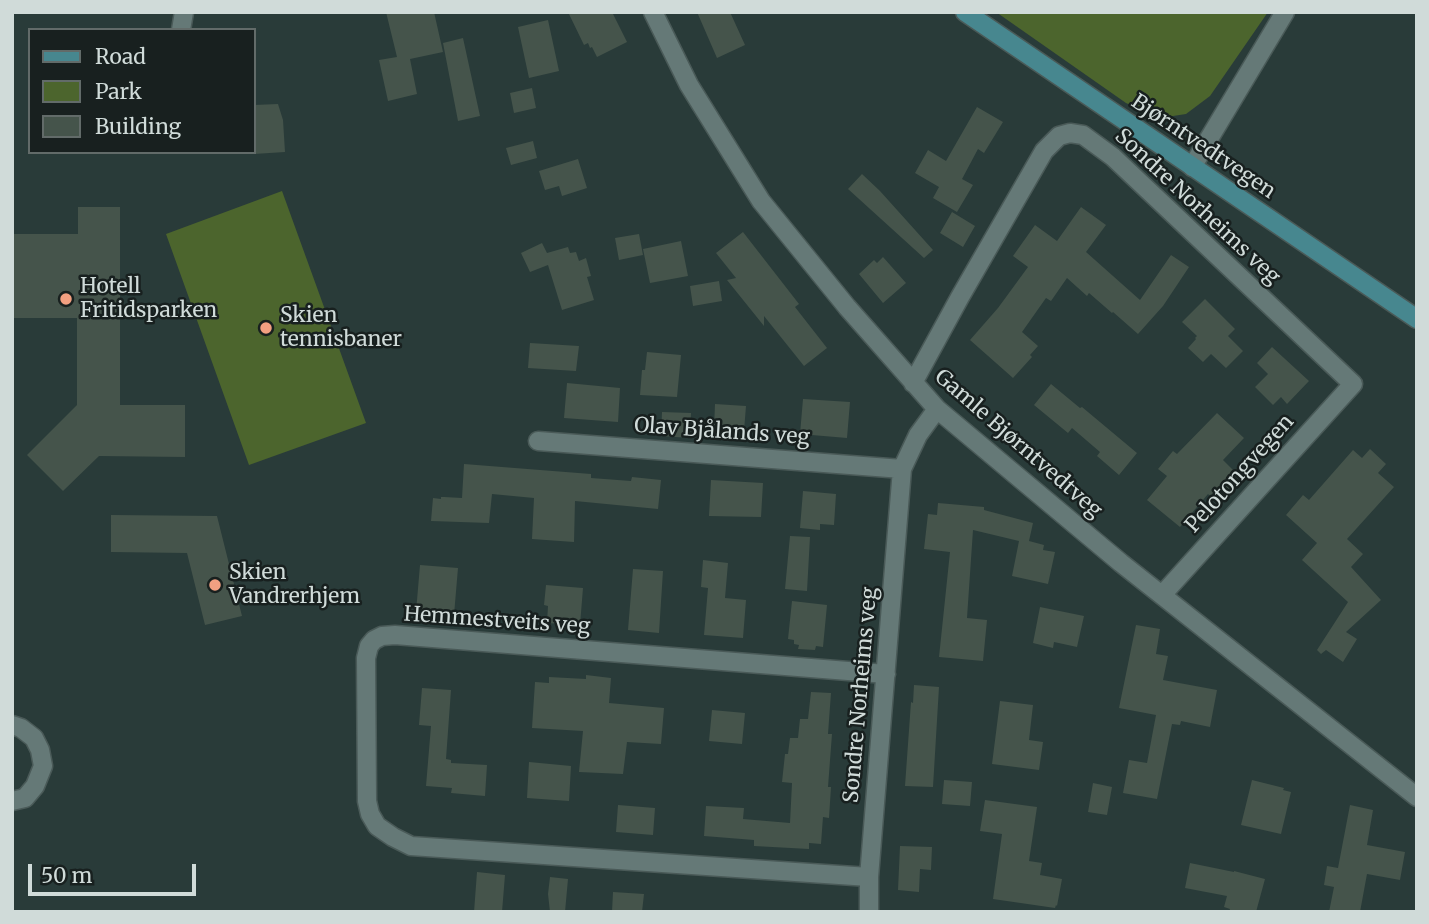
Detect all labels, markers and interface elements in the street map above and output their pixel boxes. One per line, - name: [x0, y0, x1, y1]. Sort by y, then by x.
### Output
- legend: [28, 28, 256, 154]
- text: Road: [95, 43, 146, 70]
- text: Park: [95, 78, 142, 105]
- street label: Bjørntvedtvegen: [1126, 89, 1280, 205]
- text: Building: [95, 113, 181, 140]
- street label: Sondre Norheims veg: [1109, 124, 1285, 290]
- place label: Hotell Fritidsparken: [80, 274, 217, 324]
- marker: Hotell Fritidsparken: [58, 291, 74, 307]
- place label: Skien tennisbaner: [280, 303, 402, 353]
- marker: Skien tennisbaner: [258, 320, 274, 336]
- street label: Gamle Bjørntvedtveg: [929, 364, 1107, 524]
- street label: Pelotongvegen: [1180, 410, 1300, 538]
- street label: Olav Bjålands veg: [633, 413, 811, 451]
- place label: Skien Vandrerhjem: [229, 560, 360, 610]
- marker: Skien Vandrerhjem: [207, 577, 223, 593]
- street label: Sondre Norheims veg: [839, 586, 883, 804]
- street label: Hemmestveits veg: [403, 602, 591, 640]
- scale bar: [32, 850, 200, 894]
- text: 50 m: [41, 862, 92, 889]

